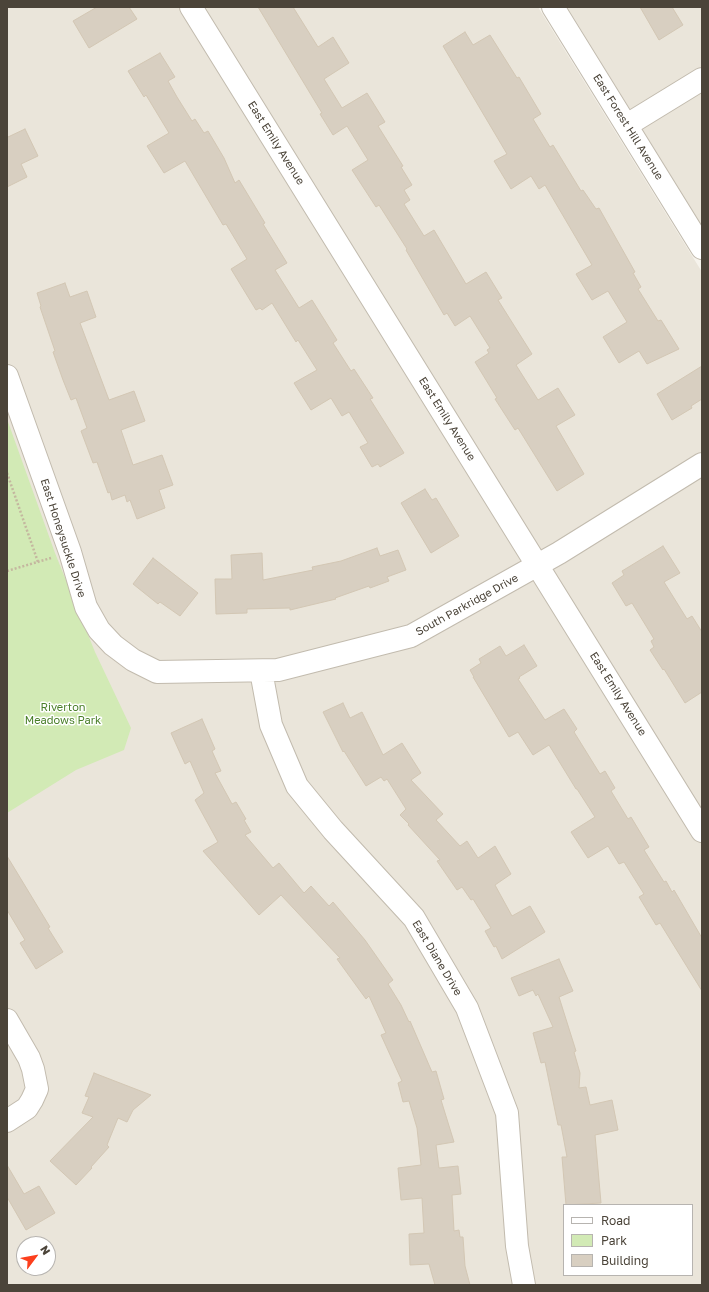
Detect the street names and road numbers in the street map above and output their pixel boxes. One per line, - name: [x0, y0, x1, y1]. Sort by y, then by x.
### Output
- street label: East Forest Hill Avenue: [590, 72, 666, 182]
- street label: East Emily Avenue: [245, 99, 307, 187]
- street label: East Emily Avenue: [416, 375, 478, 463]
- street label: East Honeysuckle Drive: [38, 477, 88, 599]
- street label: South Parkridge Drive: [413, 571, 521, 639]
- street label: East Emily Avenue: [587, 650, 649, 738]
- street label: East Diane Drive: [409, 918, 465, 998]

